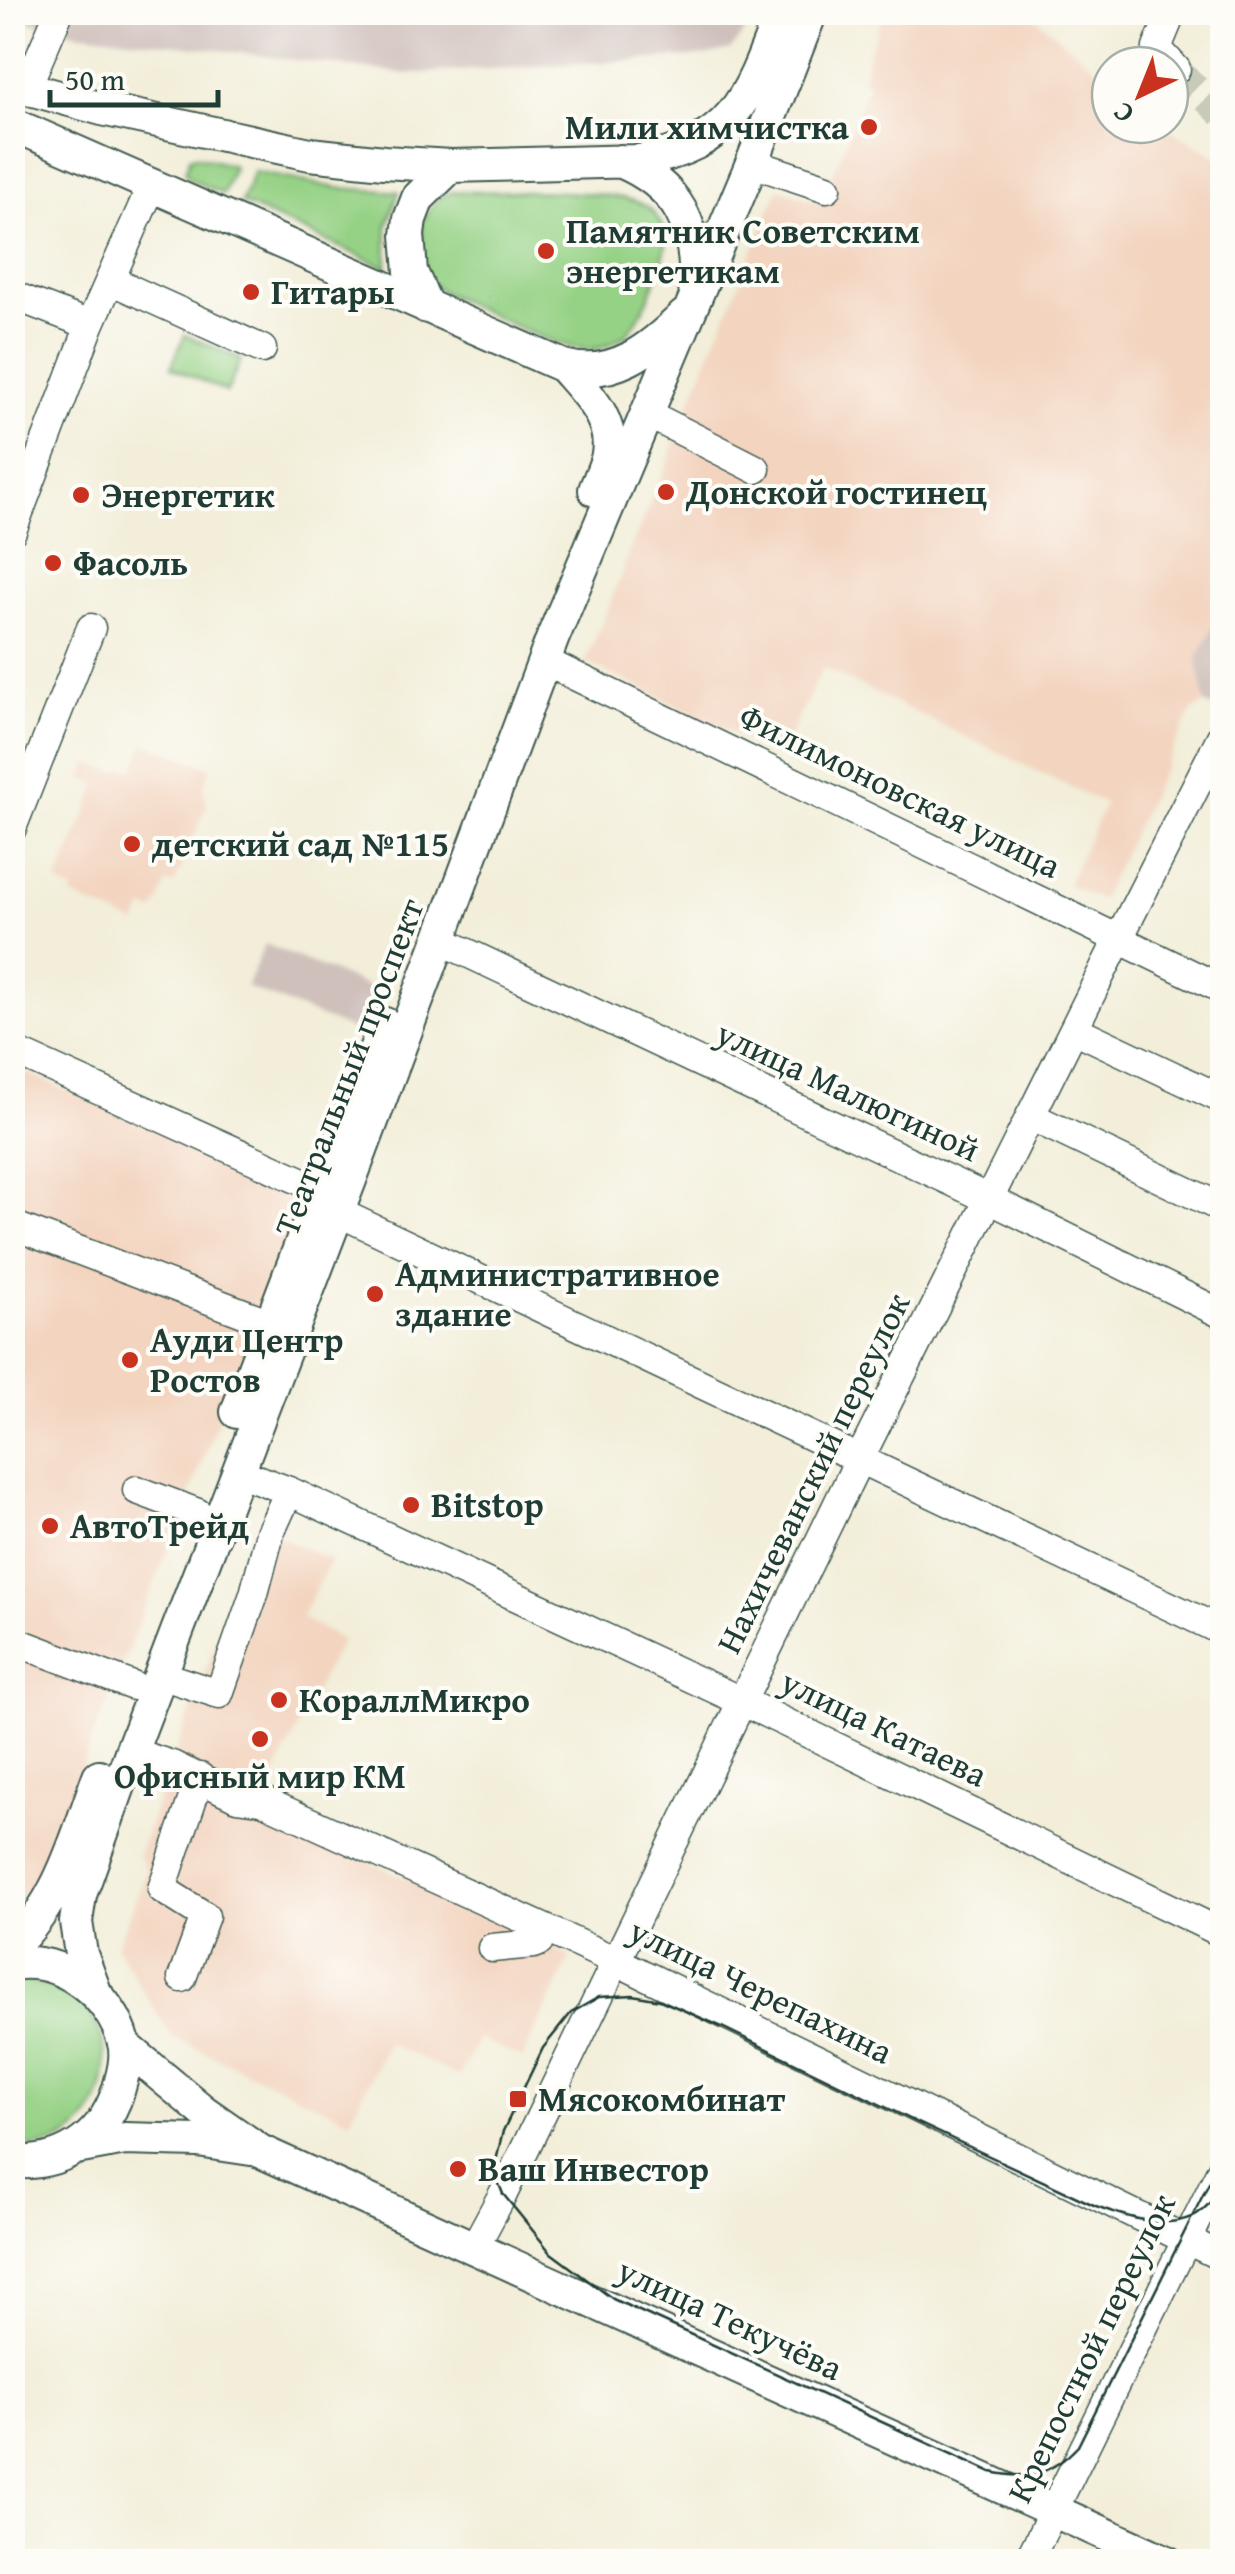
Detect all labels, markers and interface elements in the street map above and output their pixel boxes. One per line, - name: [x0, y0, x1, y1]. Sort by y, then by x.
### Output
- scale bar: [50, 45, 218, 107]
- north arrow: [1090, 45, 1190, 145]
- text: 50 m: [65, 57, 125, 101]
- text: С: [1103, 93, 1142, 134]
- place label: Мили химчистка: [565, 101, 849, 152]
- marker: Мили химчистка: [858, 116, 880, 138]
- place label: Памятник Советским энергетикам: [566, 205, 920, 296]
- marker: Памятник Советским энергетикам: [535, 240, 557, 262]
- place label: Гитары: [271, 266, 395, 317]
- marker: Гитары: [240, 281, 262, 303]
- place label: Донской гостинец: [685, 466, 987, 517]
- place label: Энергетик: [101, 469, 275, 520]
- marker: Донской гостинец: [655, 481, 677, 503]
- marker: Энергетик: [70, 484, 92, 506]
- place label: Фасоль: [73, 537, 188, 588]
- marker: Фасоль: [42, 552, 64, 574]
- street label: Филимоновская улица: [731, 690, 1070, 891]
- place label: детский сад №115: [152, 818, 449, 869]
- marker: детский сад №115: [121, 833, 143, 855]
- street label: Театральный проспект: [261, 891, 436, 1243]
- street label: улица Малюгиной: [707, 1007, 988, 1174]
- place label: Административное здание: [395, 1248, 720, 1339]
- marker: Административное здание: [364, 1283, 386, 1305]
- street label: Нахичеванский переулок: [703, 1283, 922, 1662]
- place label: Ауди Центр Ростов: [150, 1314, 343, 1405]
- marker: Ауди Центр Ростов: [119, 1349, 141, 1371]
- place label: Bitstop: [431, 1479, 544, 1530]
- marker: Bitstop: [400, 1494, 422, 1516]
- place label: АвтоТрейд: [70, 1500, 249, 1551]
- marker: АвтоТрейд: [39, 1515, 61, 1537]
- street label: улица Катаева: [771, 1655, 996, 1800]
- place label: КораллМикро: [299, 1674, 530, 1725]
- marker: КораллМикро: [268, 1689, 290, 1711]
- marker: Офисный мир КМ: [249, 1728, 271, 1750]
- place label: Офисный мир КМ: [114, 1750, 406, 1801]
- street label: улица Черепахина: [620, 1904, 902, 2077]
- place label: Мясокомбинат: [538, 2073, 785, 2124]
- marker: Мясокомбинат: [507, 2088, 529, 2110]
- place label: Ваш Инвестор: [478, 2143, 709, 2194]
- marker: Ваш Инвестор: [447, 2158, 469, 2180]
- street label: Крепостной переулок: [993, 2184, 1188, 2511]
- street label: улица Текучёва: [608, 2244, 852, 2393]

